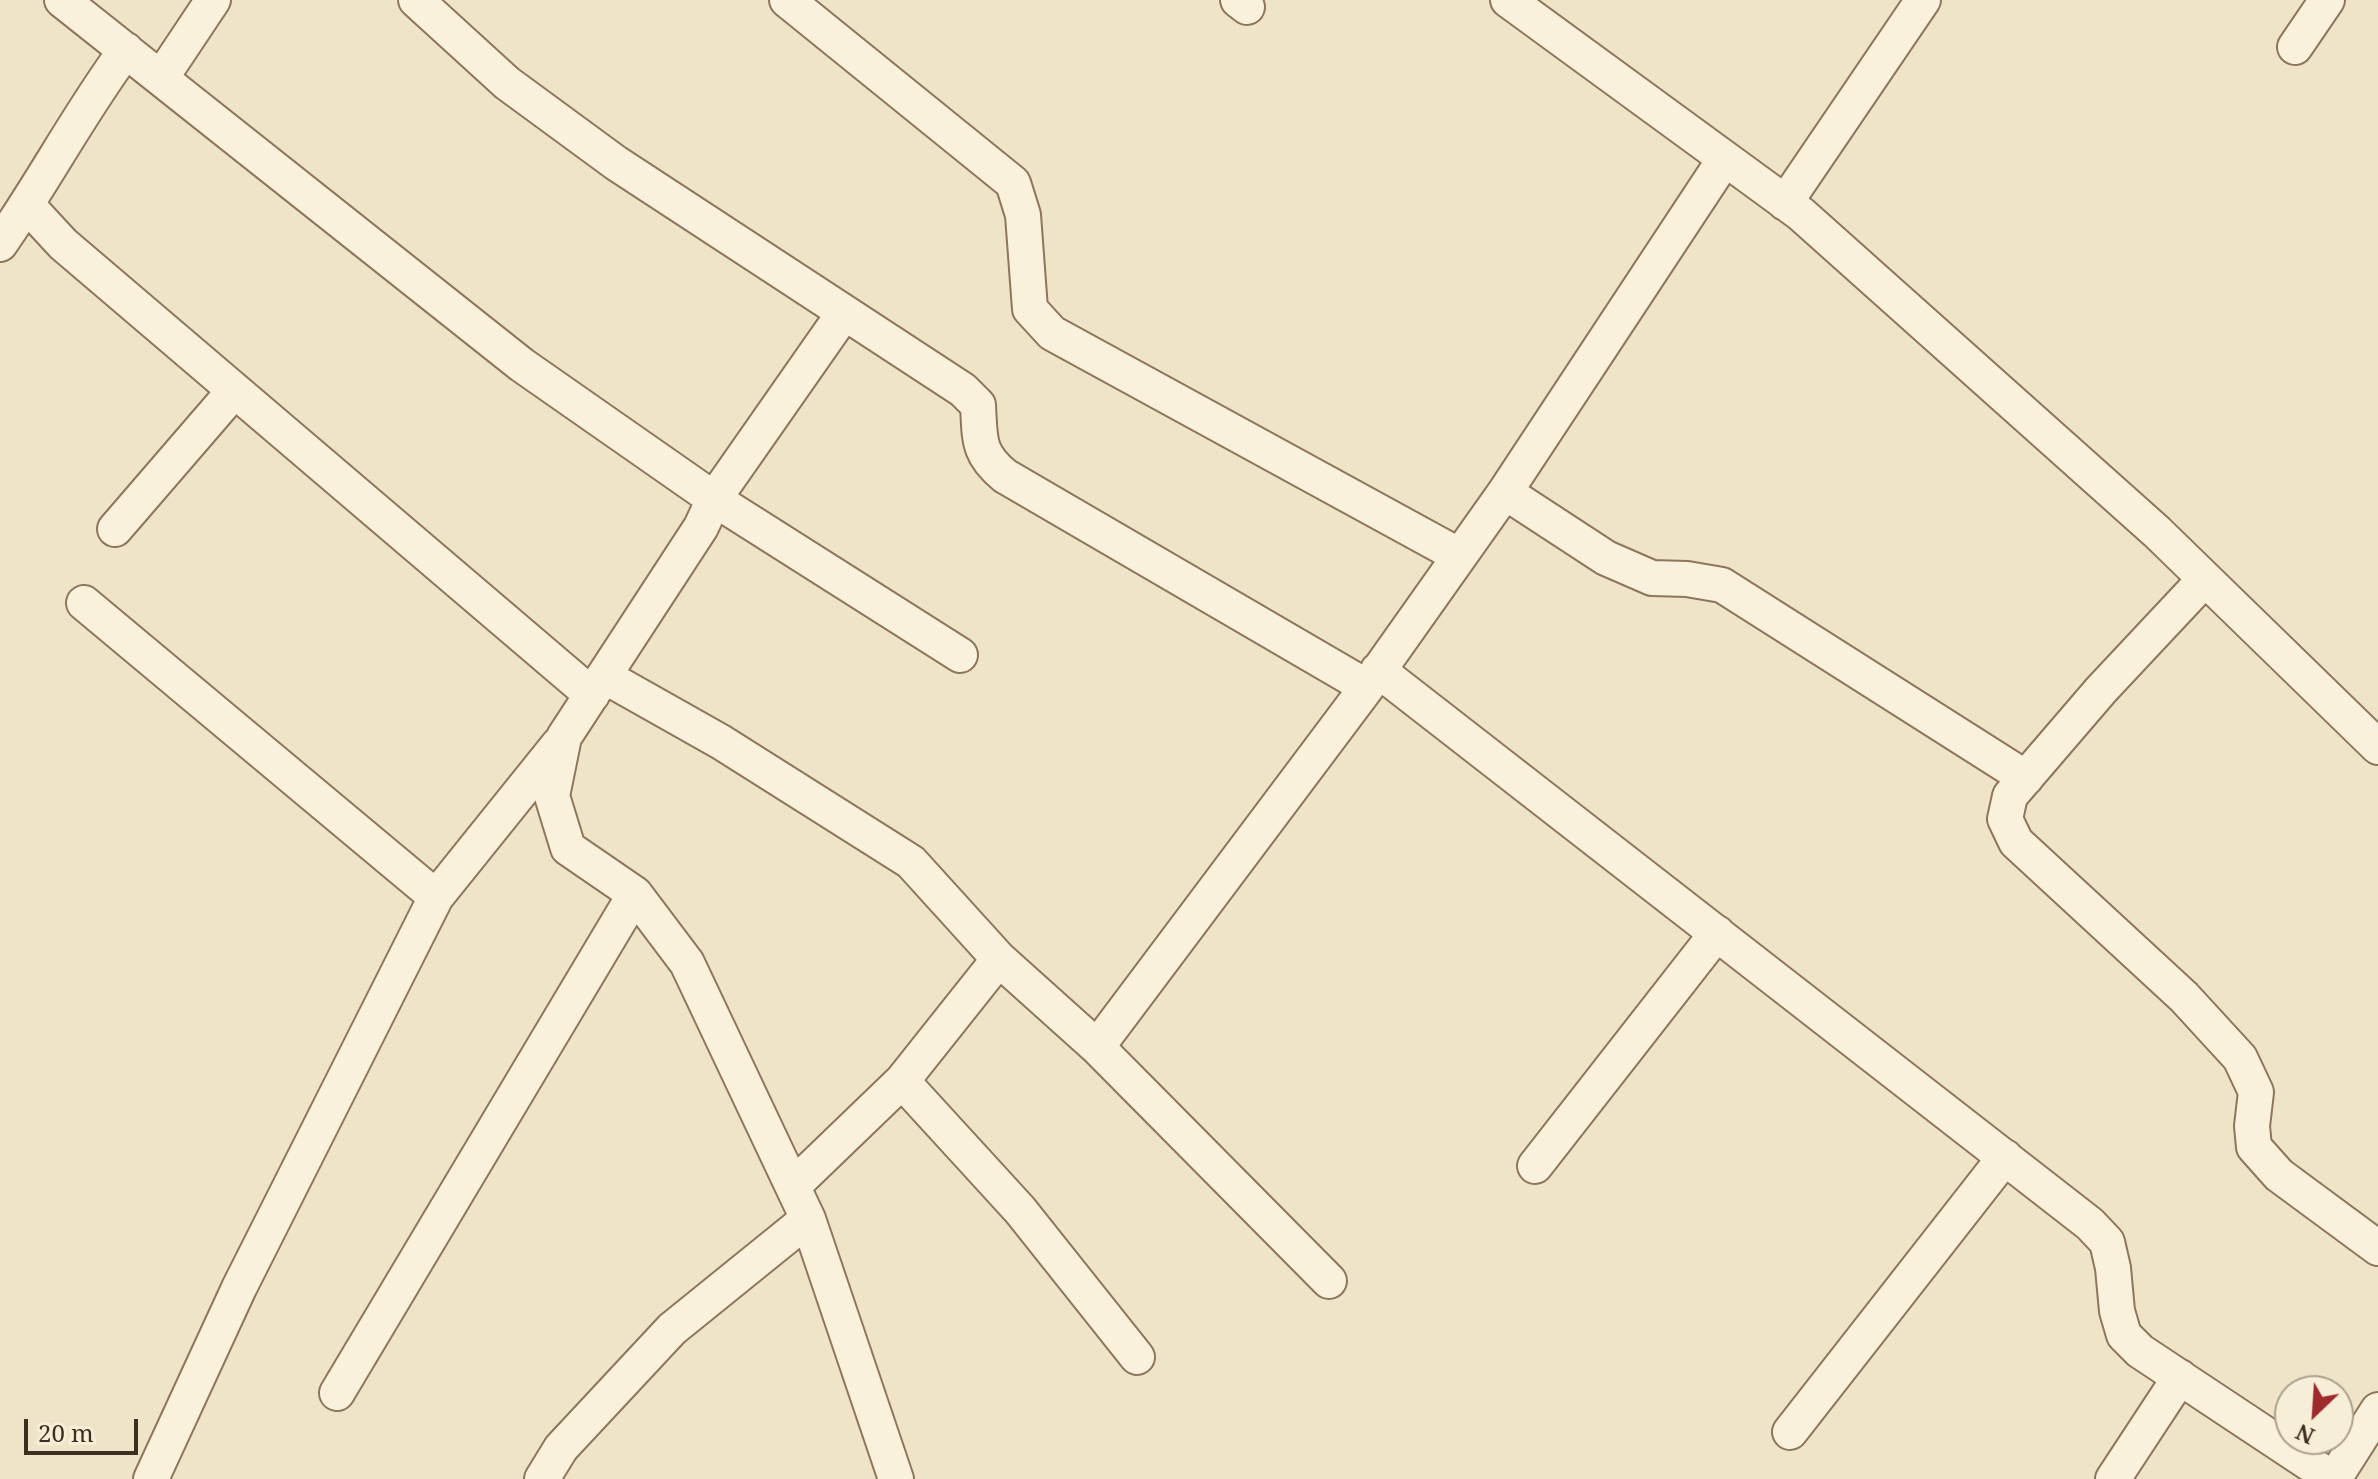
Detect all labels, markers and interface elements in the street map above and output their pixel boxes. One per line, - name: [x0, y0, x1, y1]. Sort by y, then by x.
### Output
- north arrow: [2274, 1375, 2354, 1455]
- scale bar: [28, 1403, 142, 1453]
- text: 20 m: [38, 1416, 94, 1449]
- text: N: [2291, 1418, 2319, 1452]

